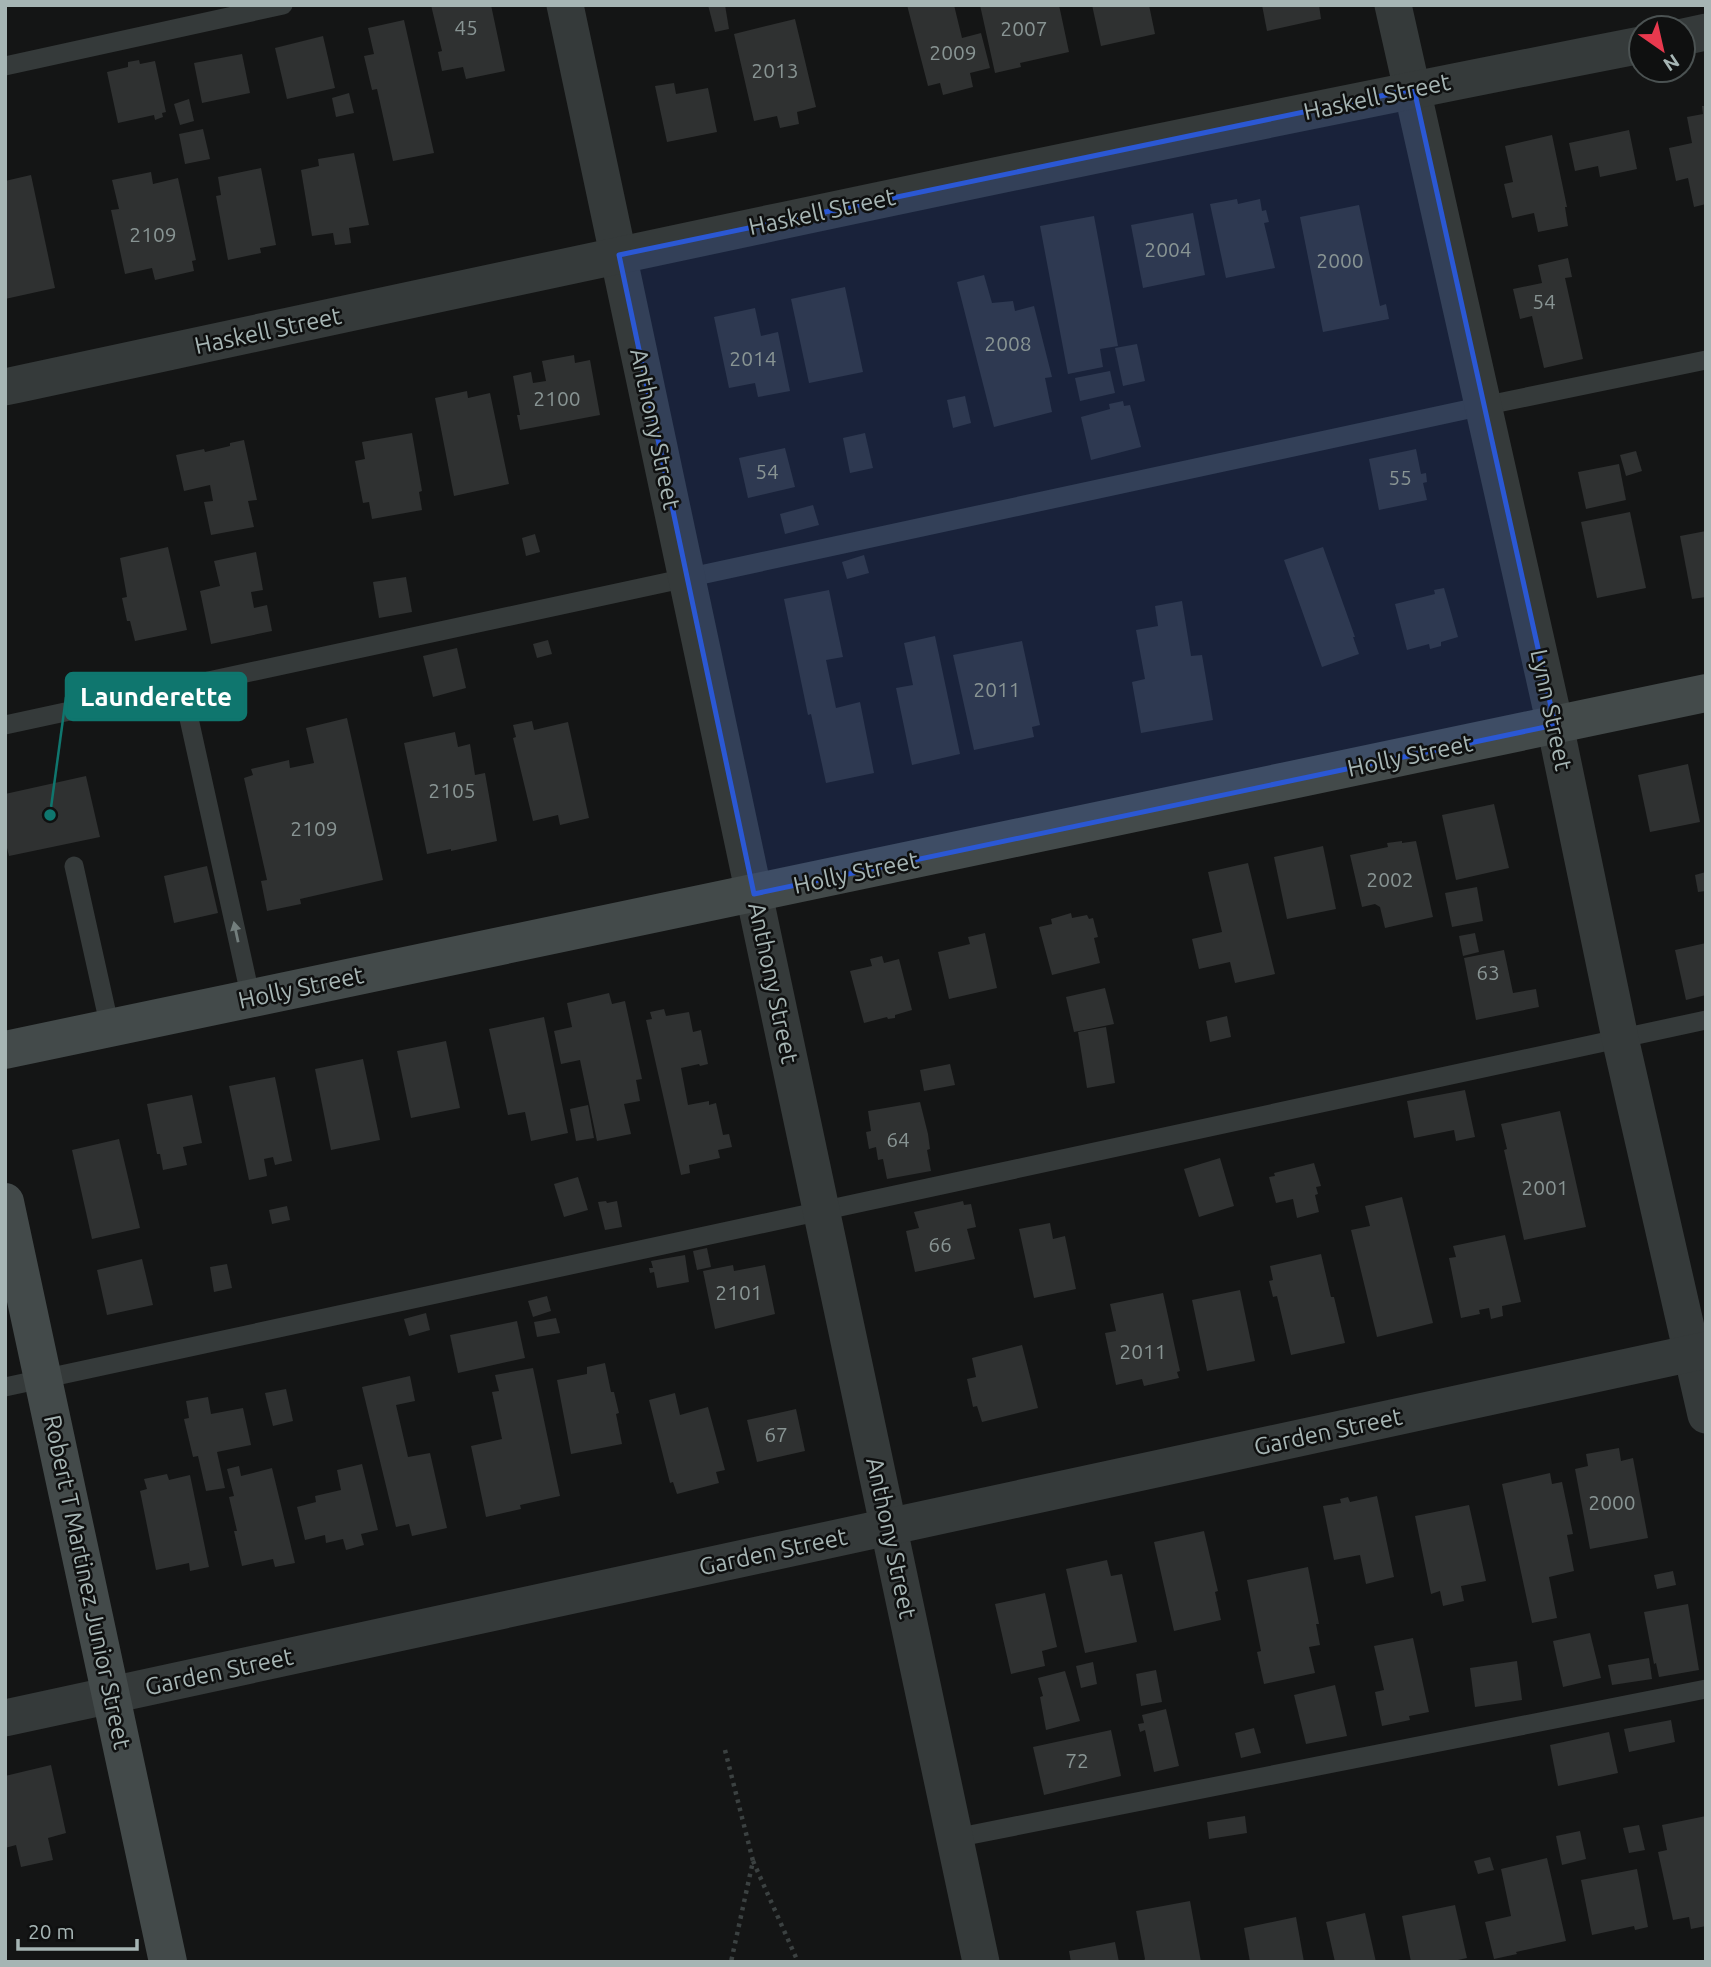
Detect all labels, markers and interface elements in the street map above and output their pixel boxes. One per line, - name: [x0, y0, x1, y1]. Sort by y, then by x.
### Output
- north arrow: [1627, 14, 1697, 84]
- house number: 45: [454, 15, 478, 39]
- house number: 2007: [1000, 16, 1048, 40]
- house number: 2009: [929, 40, 977, 64]
- text: N: [1659, 50, 1684, 76]
- house number: 2013: [751, 58, 799, 82]
- street label: Haskell Street: [1301, 68, 1453, 125]
- street label: Haskell Street: [746, 183, 898, 240]
- house number: 2109: [129, 222, 177, 246]
- house number: 2004: [1144, 237, 1192, 261]
- house number: 2000: [1316, 248, 1364, 272]
- house number: 54: [1532, 289, 1556, 313]
- street label: Haskell Street: [192, 302, 344, 359]
- house number: 2008: [984, 331, 1032, 355]
- street label: Anthony Street: [625, 346, 686, 512]
- house number: 2014: [729, 346, 777, 370]
- house number: 2100: [533, 386, 581, 410]
- house number: 54: [755, 459, 779, 483]
- house number: 55: [1388, 465, 1412, 489]
- street label: Lynn Street: [1525, 647, 1578, 774]
- callout: Launderette: [66, 673, 246, 720]
- house number: 2011: [973, 677, 1021, 701]
- text: Launderette: [80, 682, 232, 711]
- street label: Holly Street: [1345, 729, 1476, 782]
- house number: 2105: [428, 778, 476, 802]
- house number: 2109: [290, 816, 338, 840]
- street label: Holly Street: [791, 846, 922, 899]
- house number: 2002: [1366, 867, 1414, 891]
- street label: Anthony Street: [743, 900, 804, 1066]
- one-way arrow: [231, 921, 242, 943]
- house number: 63: [1476, 960, 1500, 984]
- street label: Holly Street: [236, 961, 367, 1014]
- house number: 64: [886, 1127, 910, 1151]
- house number: 2001: [1521, 1175, 1569, 1199]
- house number: 66: [928, 1232, 952, 1256]
- house number: 2101: [715, 1280, 763, 1304]
- house number: 2011: [1119, 1339, 1167, 1363]
- street label: Garden Street: [1251, 1403, 1405, 1460]
- street label: Robert T Martinez Junior Street: [39, 1412, 136, 1752]
- house number: 67: [764, 1422, 788, 1446]
- street label: Anthony Street: [861, 1455, 922, 1621]
- house number: 2000: [1588, 1490, 1636, 1514]
- street label: Garden Street: [696, 1523, 850, 1580]
- street label: Garden Street: [142, 1643, 296, 1700]
- house number: 72: [1065, 1748, 1089, 1772]
- scale bar: [18, 1908, 136, 1952]
- text: 20 m: [28, 1919, 75, 1943]

